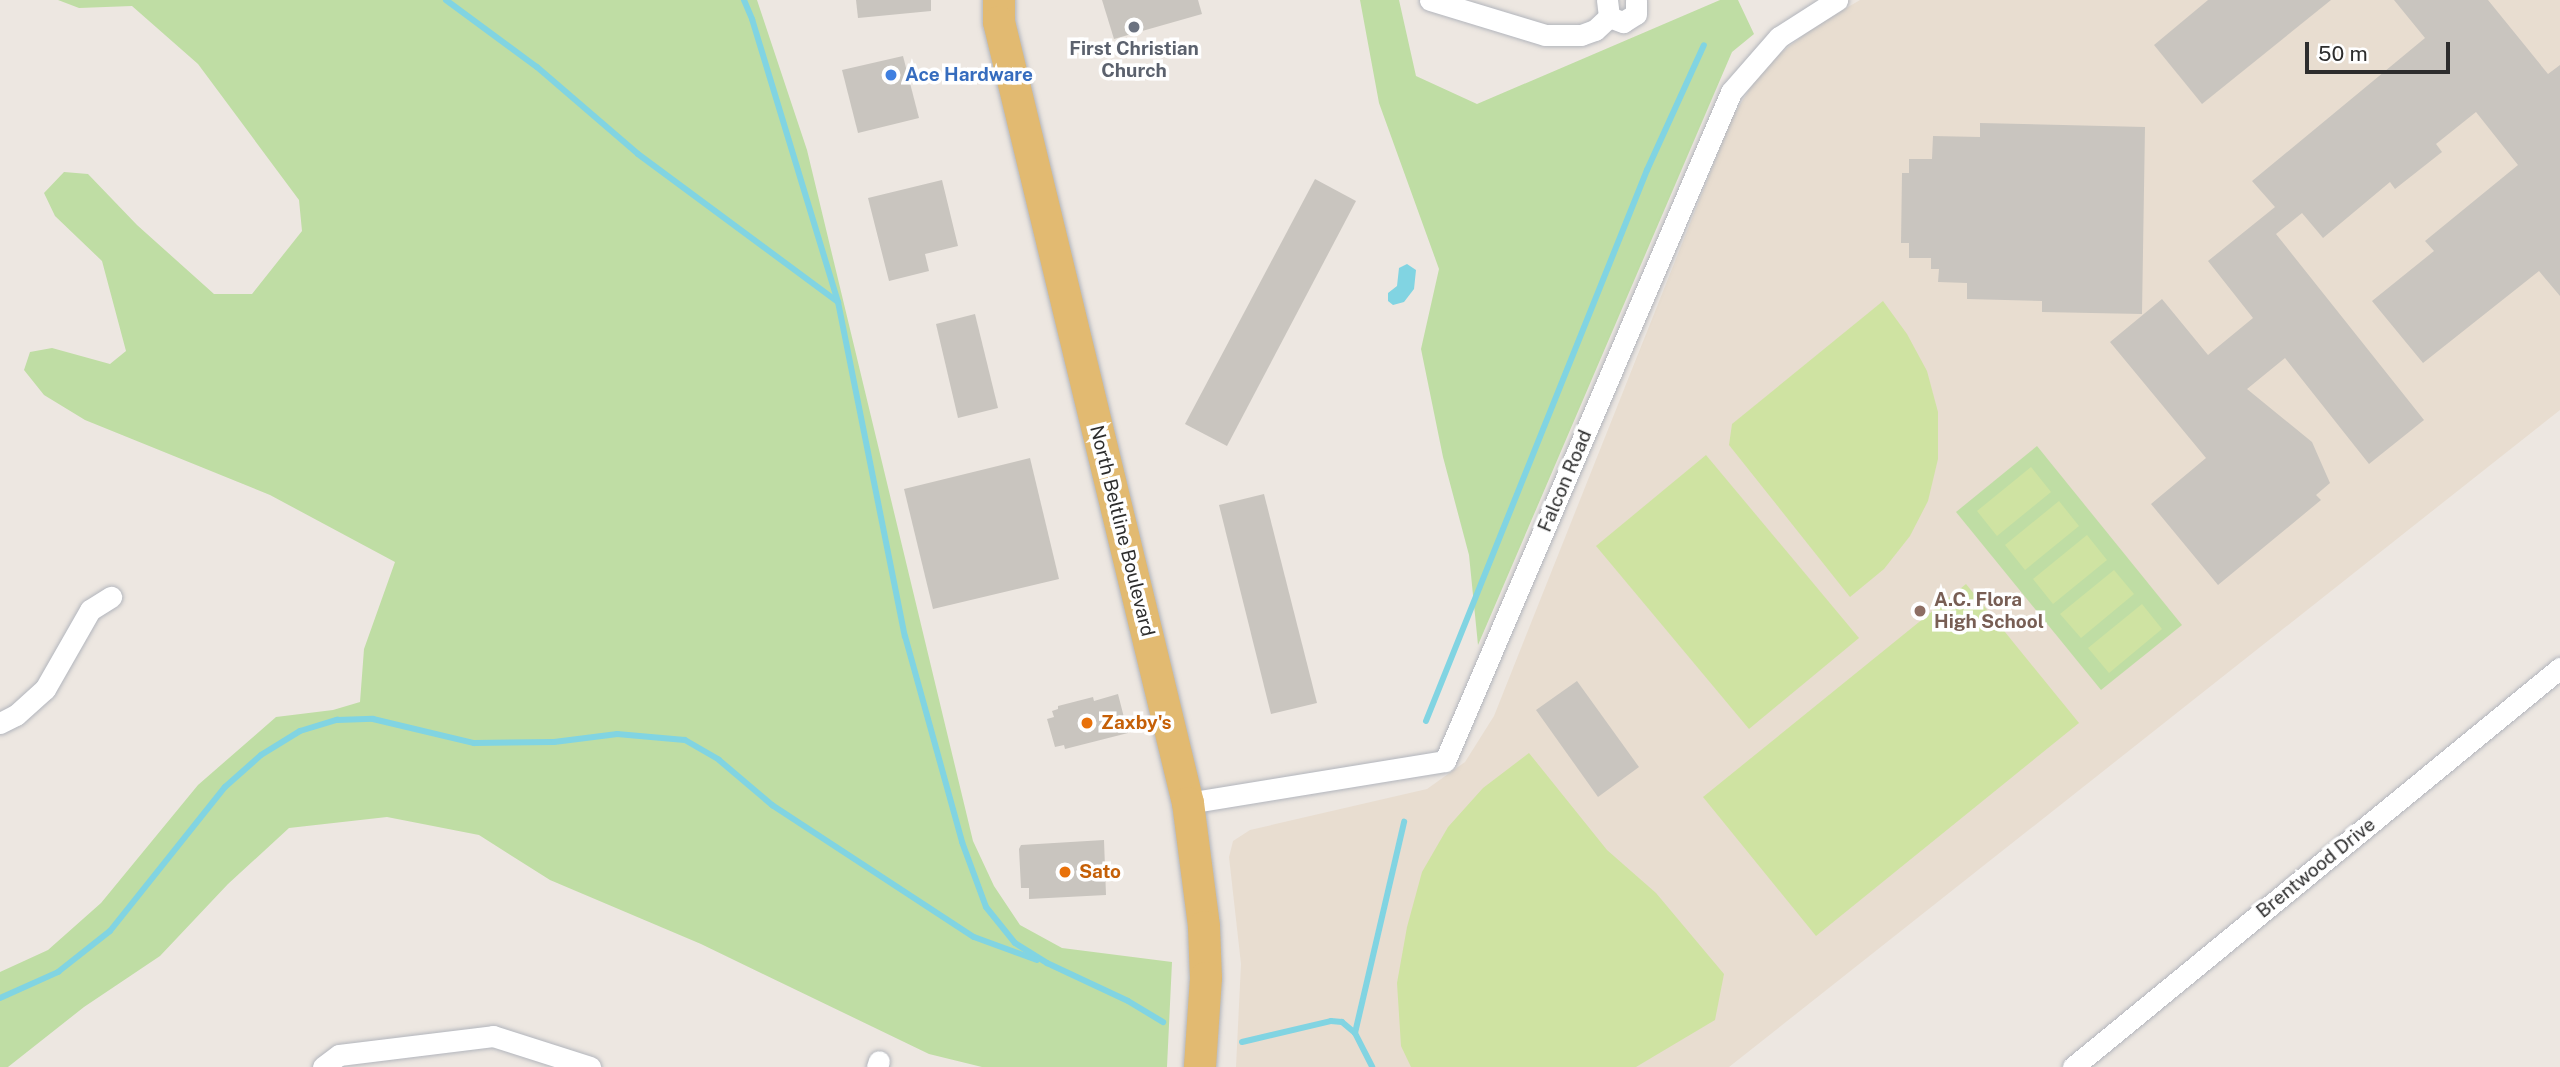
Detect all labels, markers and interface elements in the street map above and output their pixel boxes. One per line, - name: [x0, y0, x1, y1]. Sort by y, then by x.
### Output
- marker: First Christian Church: [1126, 19, 1142, 35]
- scale bar: [2308, 28, 2453, 72]
- place label: First Christian Church: [1069, 38, 1199, 82]
- text: 50 m: [2318, 41, 2368, 66]
- place label: Ace Hardware: [905, 64, 1033, 86]
- marker: Ace Hardware: [883, 67, 899, 83]
- street label: North Beltline Boulevard: [1085, 423, 1159, 639]
- street label: Falcon Road: [1533, 427, 1597, 535]
- place label: A.C. Flora High School: [1934, 589, 2044, 633]
- marker: A.C. Flora High School: [1912, 603, 1928, 619]
- place label: Zaxby's: [1101, 712, 1171, 734]
- marker: Zaxby's: [1079, 715, 1095, 731]
- street label: Brentwood Drive: [2252, 813, 2380, 923]
- place label: Sato: [1079, 861, 1121, 883]
- marker: Sato: [1057, 864, 1073, 880]

